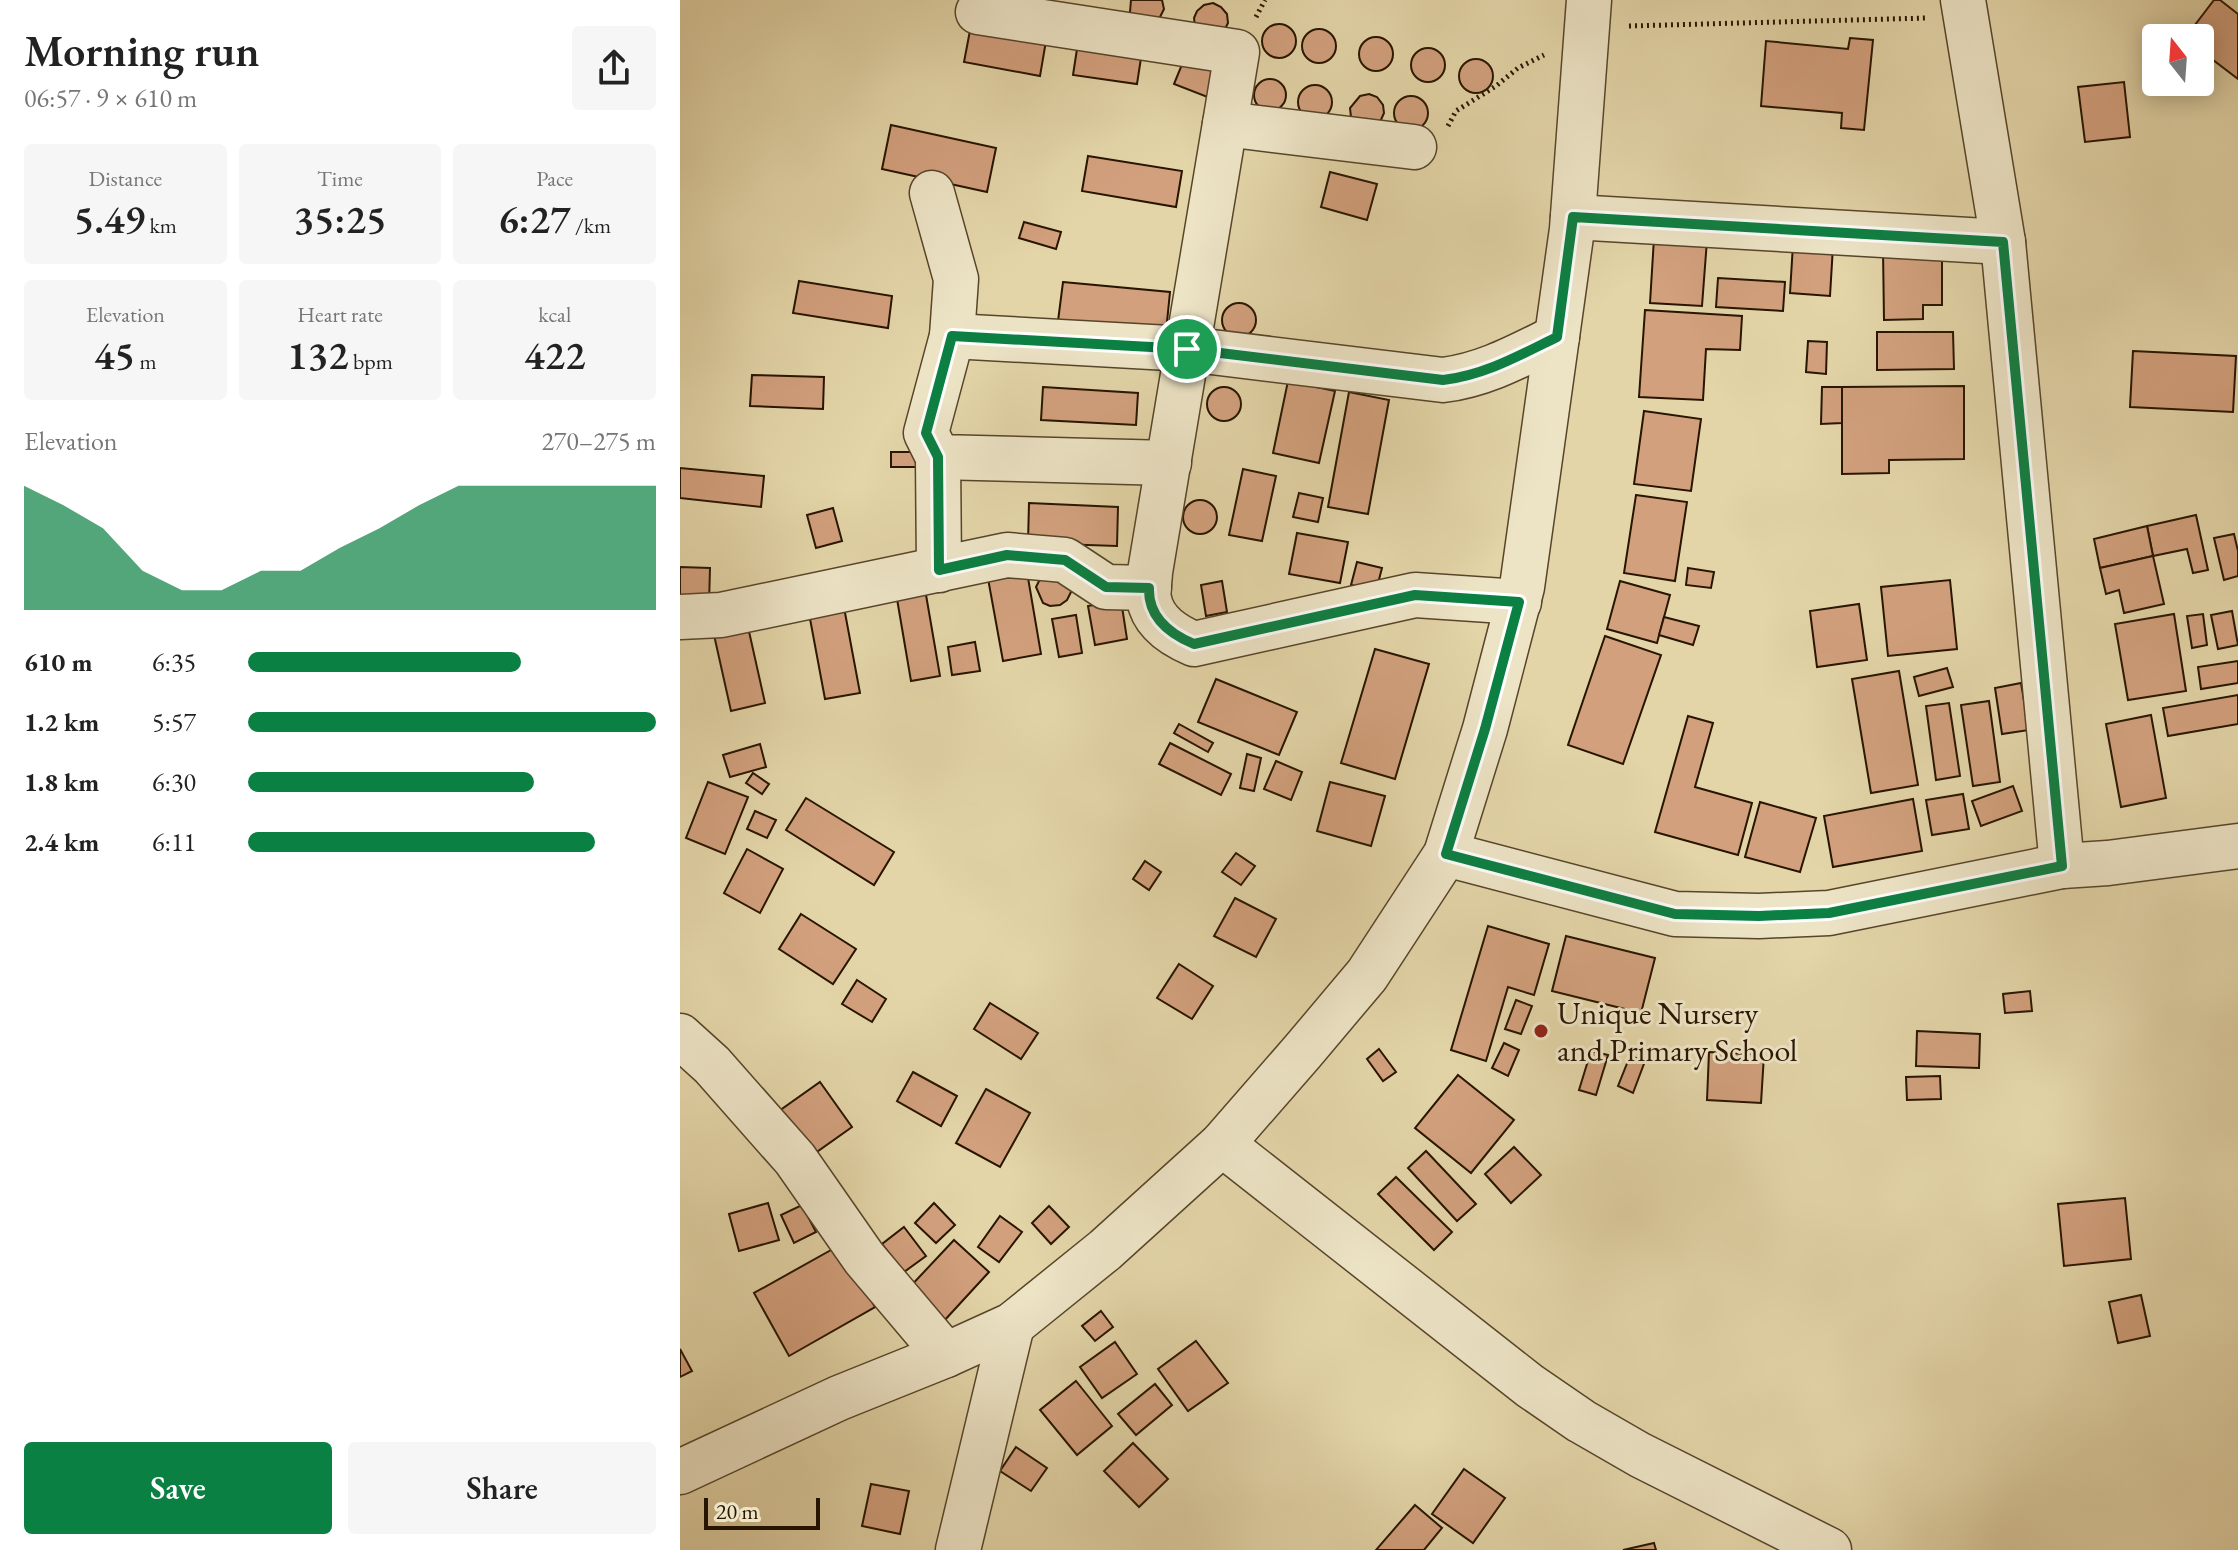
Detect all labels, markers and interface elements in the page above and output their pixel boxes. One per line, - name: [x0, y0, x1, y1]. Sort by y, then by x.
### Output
- text: Morning run: [24, 22, 260, 79]
- north arrow: [2142, 24, 2214, 96]
- map controls: [2142, 24, 2214, 96]
- button: share: [572, 26, 656, 110]
- text: 06:57 · 9 × 610 m: [24, 81, 197, 115]
- text: Distance: [89, 164, 162, 193]
- text: Time: [317, 164, 363, 193]
- text: Pace: [536, 164, 573, 193]
- text: 5.49: [74, 193, 145, 245]
- text: 35:25: [294, 193, 386, 245]
- text: 6:27: [498, 193, 571, 245]
- text: km: [145, 211, 177, 240]
- text: /km: [571, 211, 611, 240]
- text: Elevation: [86, 300, 165, 329]
- text: Heart rate: [297, 300, 383, 329]
- text: kcal: [538, 300, 571, 329]
- pin: [1153, 315, 1221, 383]
- icon: arrive: [1165, 327, 1209, 371]
- text: 45: [94, 329, 135, 381]
- text: 132: [287, 329, 349, 381]
- text: 422: [524, 329, 585, 381]
- text: m: [135, 347, 157, 376]
- text: bpm: [349, 347, 393, 376]
- text: Elevation: [24, 424, 118, 458]
- text: 270–275 m: [541, 424, 656, 458]
- text: 610 m: [24, 645, 92, 679]
- text: 6:35: [152, 645, 196, 679]
- text: 1.2 km: [24, 705, 99, 739]
- text: 5:57: [152, 705, 196, 739]
- text: 1.8 km: [24, 765, 99, 799]
- text: 6:30: [152, 765, 196, 799]
- text: 2.4 km: [24, 825, 99, 859]
- text: 6:11: [152, 825, 196, 859]
- place label: Unique Nursery and Primary School: [1557, 992, 1798, 1071]
- marker: Unique Nursery and Primary School: [1532, 1022, 1550, 1040]
- button: Save: [24, 1442, 332, 1534]
- button: Share: [348, 1442, 656, 1534]
- scale bar: [704, 1494, 820, 1530]
- text: 20 m: [716, 1497, 759, 1526]

